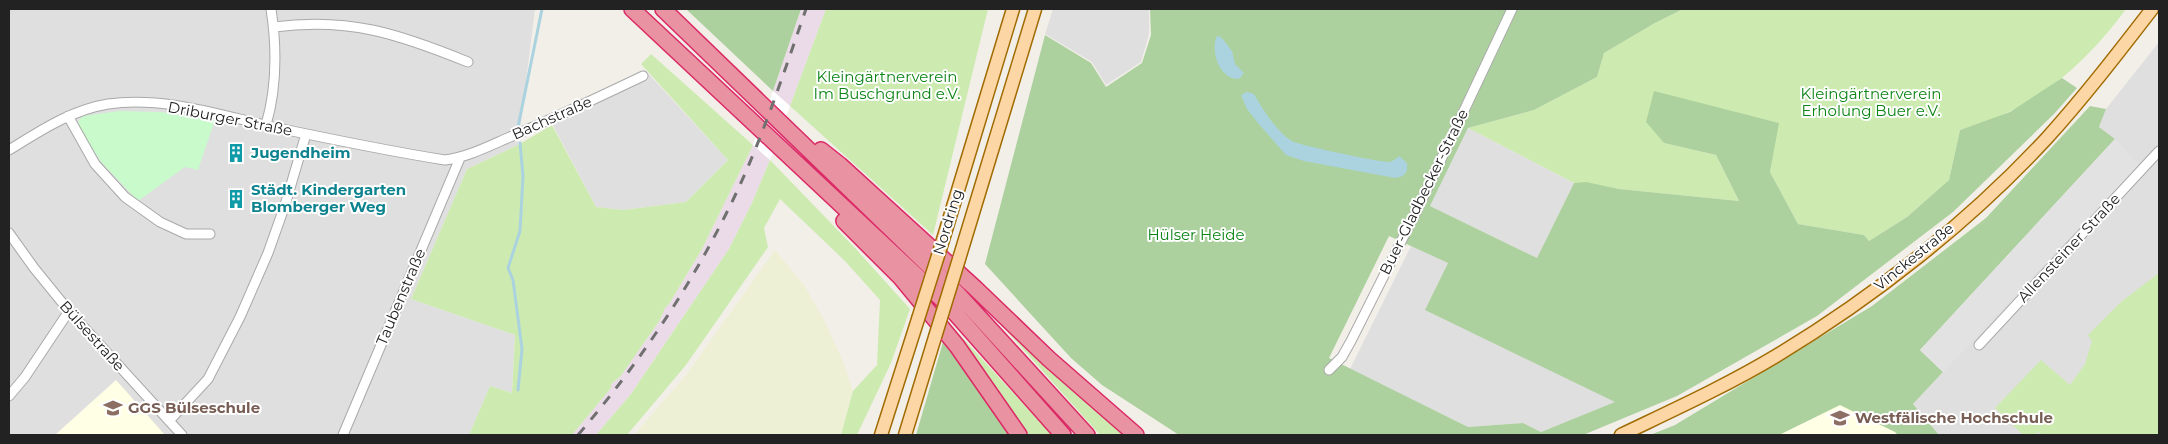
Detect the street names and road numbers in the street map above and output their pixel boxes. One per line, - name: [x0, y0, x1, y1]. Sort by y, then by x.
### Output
- street label: Bachstraße: [509, 92, 595, 144]
- street label: Driburger Straße: [166, 97, 294, 140]
- street label: Buer-Gladbecker-Straße: [1375, 106, 1472, 278]
- street label: Nordring: [929, 187, 967, 257]
- street label: Allensteiner Straße: [2013, 189, 2124, 306]
- street label: Vinckestraße: [1870, 219, 1957, 295]
- street label: Taubenstraße: [372, 246, 429, 348]
- street label: Bülsestraße: [56, 296, 129, 375]

